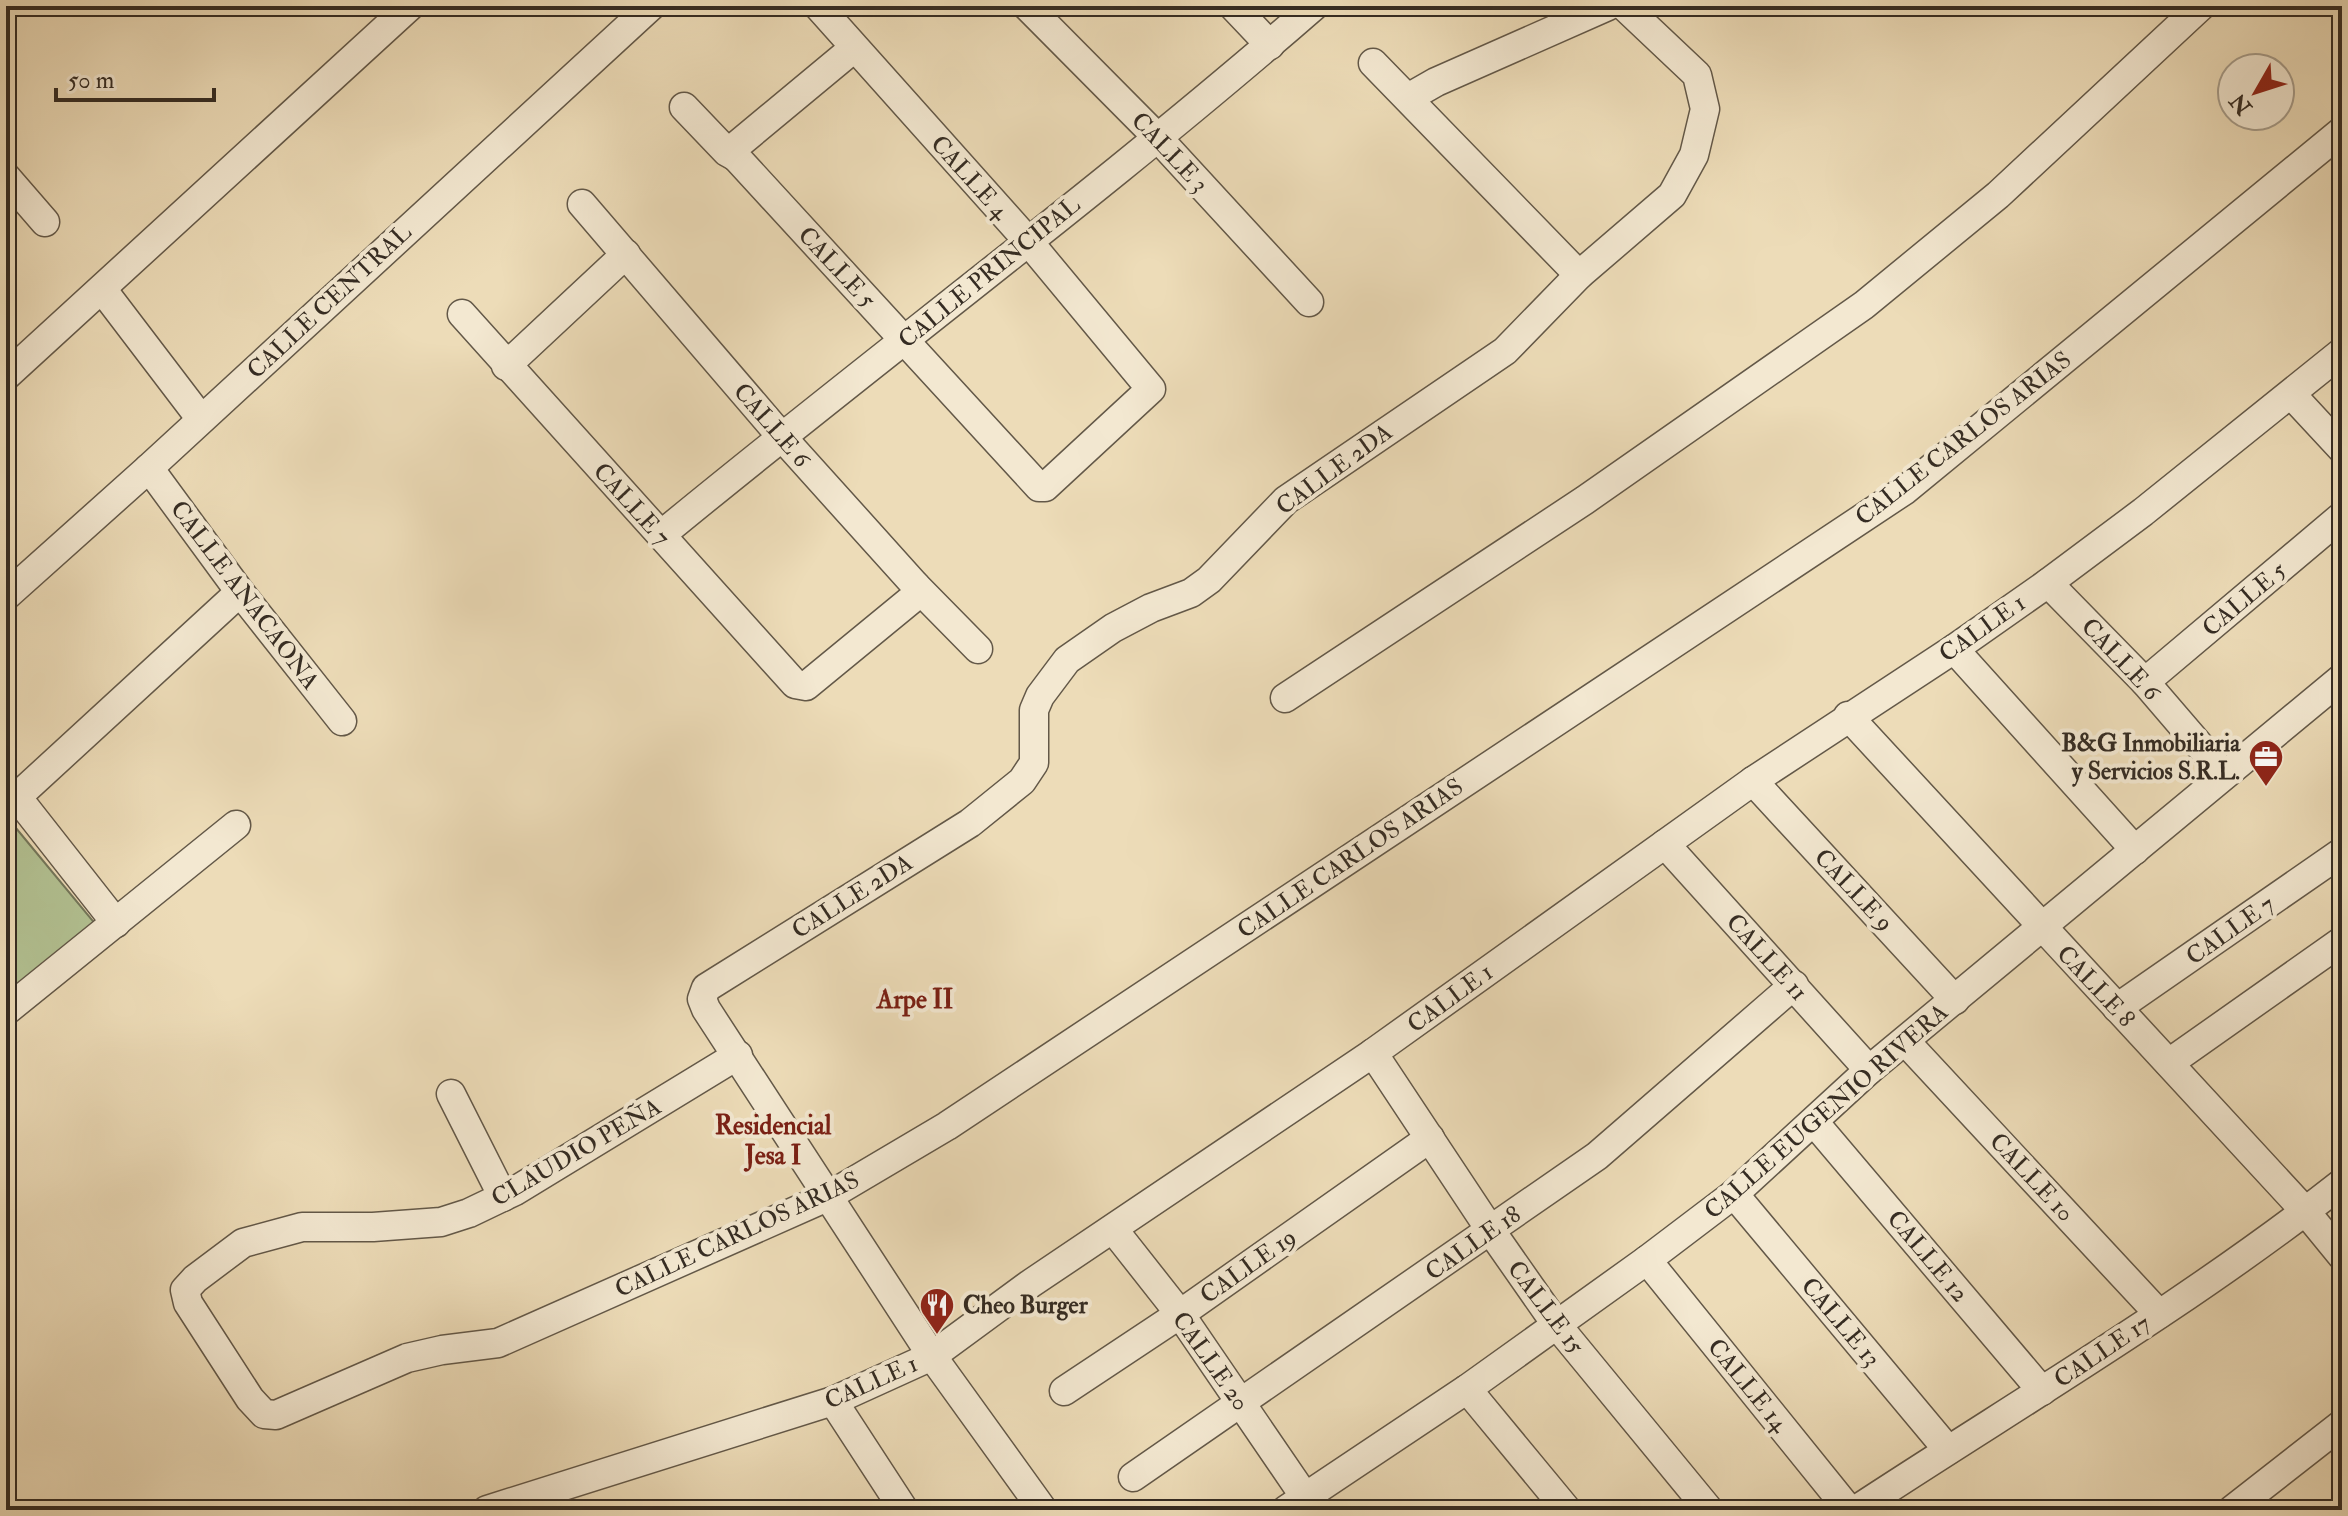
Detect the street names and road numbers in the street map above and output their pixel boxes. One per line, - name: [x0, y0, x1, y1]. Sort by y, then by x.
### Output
- street label: CALLE 3: [1124, 106, 1215, 199]
- street label: CALLE 4: [924, 129, 1016, 227]
- street label: CALLE PRINCIPAL: [892, 189, 1087, 355]
- street label: CALLE CENTRAL: [240, 217, 419, 386]
- street label: CALLE 5: [791, 220, 883, 315]
- street label: CALLE CARLOS ARIAS: [1849, 344, 2078, 532]
- street label: CALLE 6: [726, 377, 818, 475]
- street label: CALLE 2DA: [1270, 417, 1399, 522]
- street label: CALLE 7: [586, 456, 677, 552]
- street label: CALLE ANACAONA: [163, 495, 326, 696]
- street label: CALLE 5: [2196, 555, 2293, 644]
- street label: CALLE 1: [1933, 587, 2032, 669]
- street label: CALLE 6: [2075, 611, 2168, 709]
- street label: CALLE CARLOS ARIAS: [1231, 771, 1469, 946]
- street label: CALLE 9: [1807, 842, 1900, 938]
- street label: CALLE 2DA: [786, 847, 918, 946]
- street label: CALLE 7: [2180, 889, 2281, 972]
- street label: CALLE 11: [1719, 907, 1814, 1007]
- street label: CALLE 8: [2050, 939, 2141, 1034]
- street label: CALLE 1: [1401, 957, 1499, 1040]
- street label: CALLE EUGENIO RIVERA: [1698, 997, 1955, 1226]
- street label: CLAUDIO PEÑA: [485, 1090, 667, 1214]
- street label: CALLE 10: [1983, 1126, 2081, 1228]
- street label: CALLE CARLOS ARIAS: [610, 1164, 864, 1305]
- street label: CALLE 18: [1419, 1199, 1527, 1288]
- street label: CALLE 12: [1880, 1204, 1975, 1309]
- street label: CALLE 19: [1194, 1222, 1303, 1311]
- street label: CALLE 15: [1500, 1254, 1591, 1361]
- street label: CALLE 13: [1794, 1271, 1887, 1374]
- street label: CALLE 20: [1165, 1306, 1256, 1417]
- street label: CALLE 17: [2048, 1308, 2156, 1395]
- street label: CALLE 14: [1700, 1332, 1795, 1439]
- street label: CALLE 1: [820, 1348, 923, 1417]

